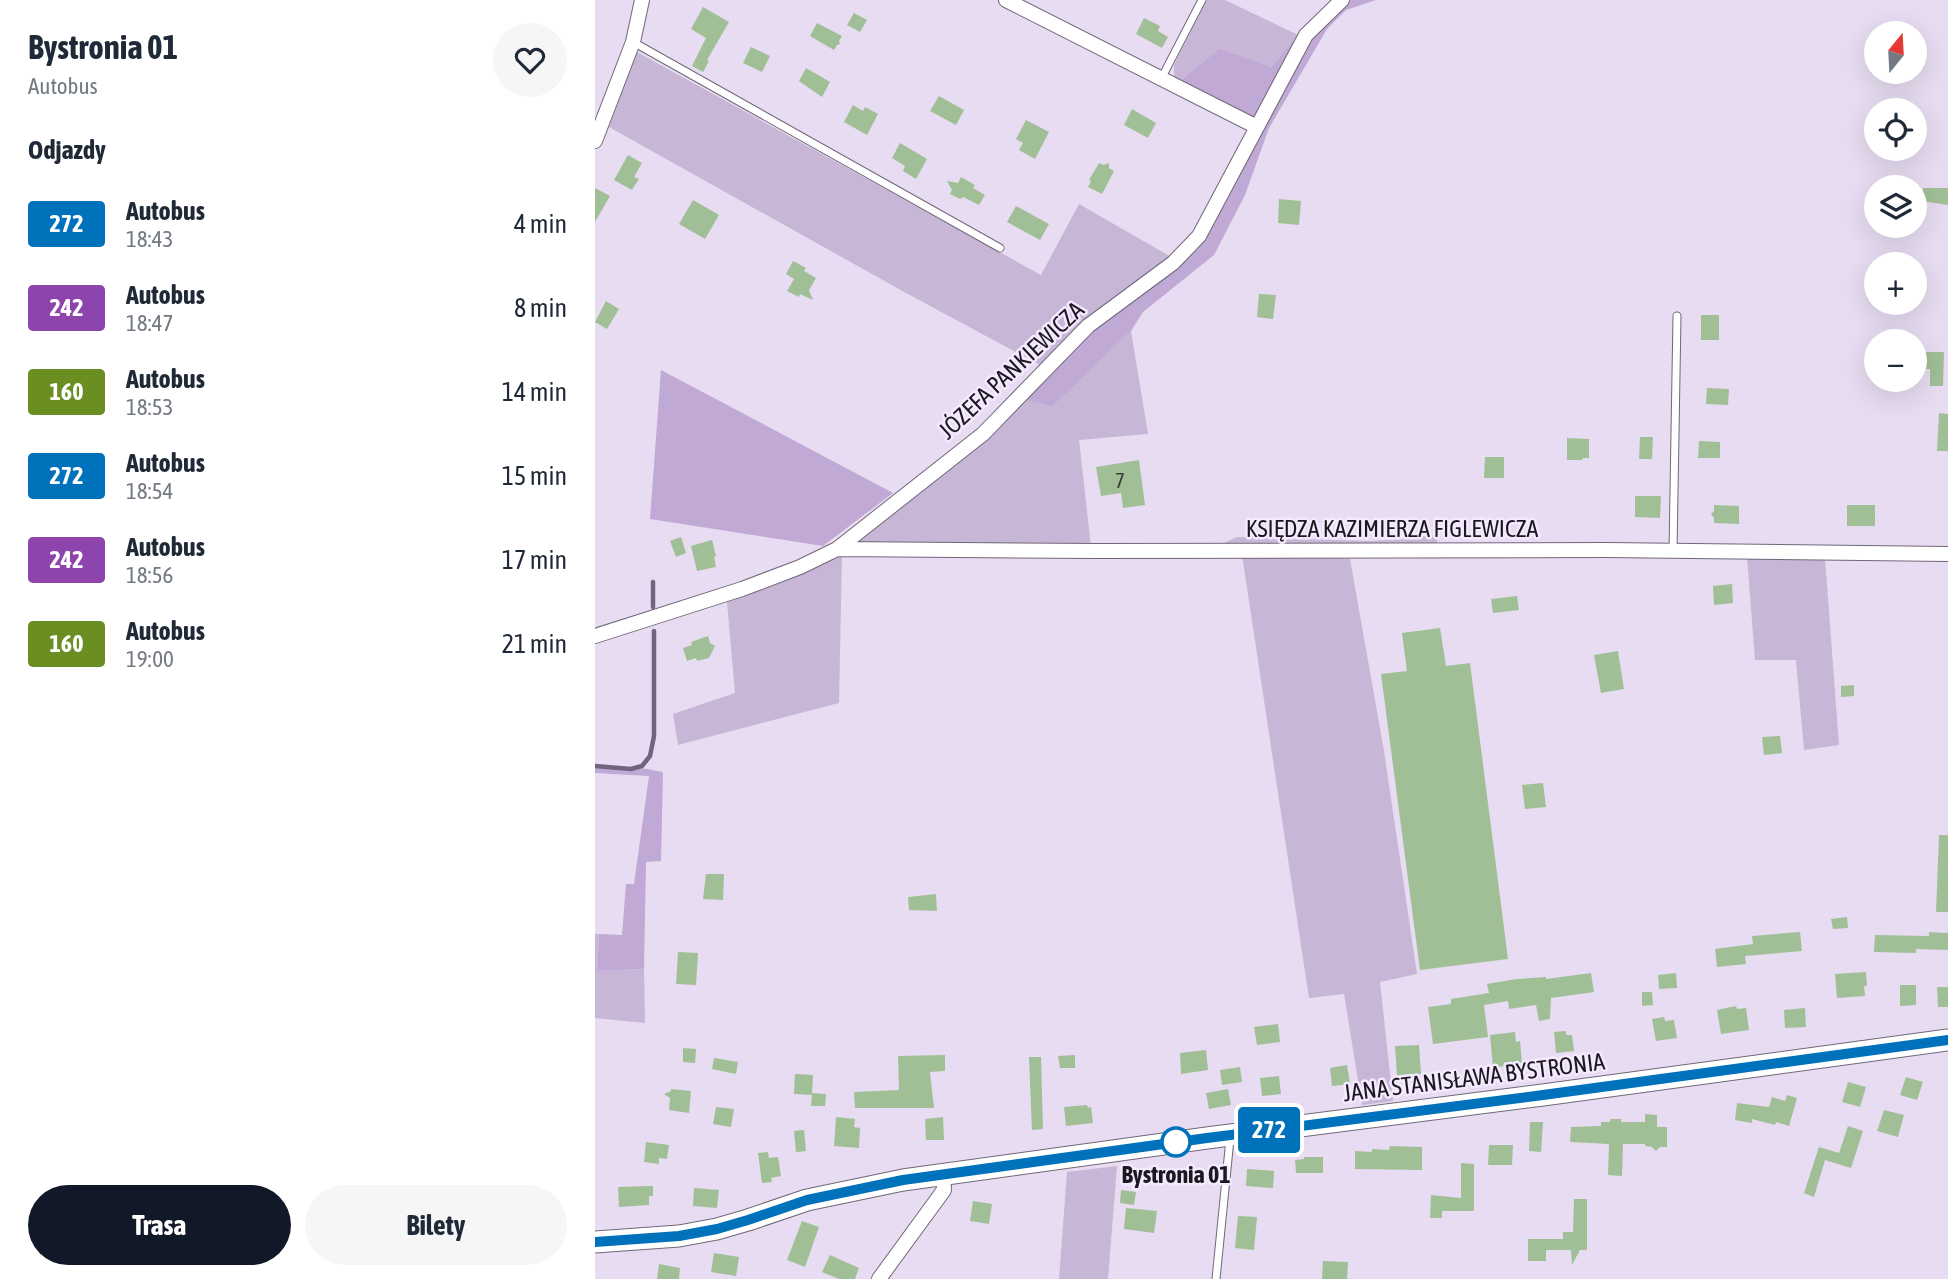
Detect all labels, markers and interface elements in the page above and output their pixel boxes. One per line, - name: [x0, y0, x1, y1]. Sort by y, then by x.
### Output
- north arrow: [1864, 21, 1927, 84]
- map controls: [1864, 21, 1927, 392]
- button: heart: [493, 23, 567, 97]
- text: Bystronia 01: [28, 28, 178, 66]
- text: Autobus: [28, 73, 98, 99]
- button: locate: [1864, 98, 1927, 161]
- text: Odjazdy: [28, 135, 106, 165]
- button: layers: [1864, 175, 1927, 238]
- text: Autobus: [126, 196, 205, 226]
- text: 4 min: [514, 209, 567, 239]
- text: 272: [50, 210, 83, 237]
- text: 18:43: [126, 226, 173, 252]
- button: +: [1864, 252, 1927, 315]
- text: Autobus: [126, 280, 205, 310]
- text: 8 min: [514, 293, 567, 323]
- text: 242: [50, 294, 83, 321]
- street label: JÓZEFA PANKIEWICZA: [933, 296, 1089, 444]
- text: 18:47: [126, 310, 173, 336]
- button: −: [1864, 329, 1927, 392]
- text: Autobus: [126, 364, 205, 394]
- text: 14 min: [502, 377, 567, 407]
- text: 160: [50, 378, 83, 405]
- text: 18:53: [126, 394, 173, 420]
- text: Autobus: [126, 448, 205, 478]
- text: 15 min: [502, 461, 567, 491]
- text: 272: [50, 462, 83, 489]
- house number: 7: [1115, 468, 1125, 492]
- text: 18:54: [126, 478, 173, 504]
- street label: KSIĘDZA KAZIMIERZA FIGLEWICZA: [1246, 515, 1539, 542]
- text: Autobus: [126, 532, 205, 562]
- text: 17 min: [502, 545, 567, 575]
- text: 242: [50, 546, 83, 573]
- text: 18:56: [126, 562, 173, 588]
- text: Autobus: [126, 616, 205, 646]
- text: 21 min: [502, 629, 567, 659]
- text: 160: [50, 630, 83, 657]
- text: 19:00: [126, 646, 174, 672]
- street label: JANA STANISŁAWA BYSTRONIA: [1342, 1048, 1607, 1106]
- line badge: 272: [1229, 1107, 1309, 1153]
- text: 272: [1252, 1116, 1286, 1143]
- marker: Bystronia 01: [1161, 1127, 1191, 1157]
- place label: Bystronia 01: [1121, 1161, 1231, 1188]
- button: Trasa: [28, 1185, 291, 1265]
- button: Bilety: [305, 1185, 567, 1265]

